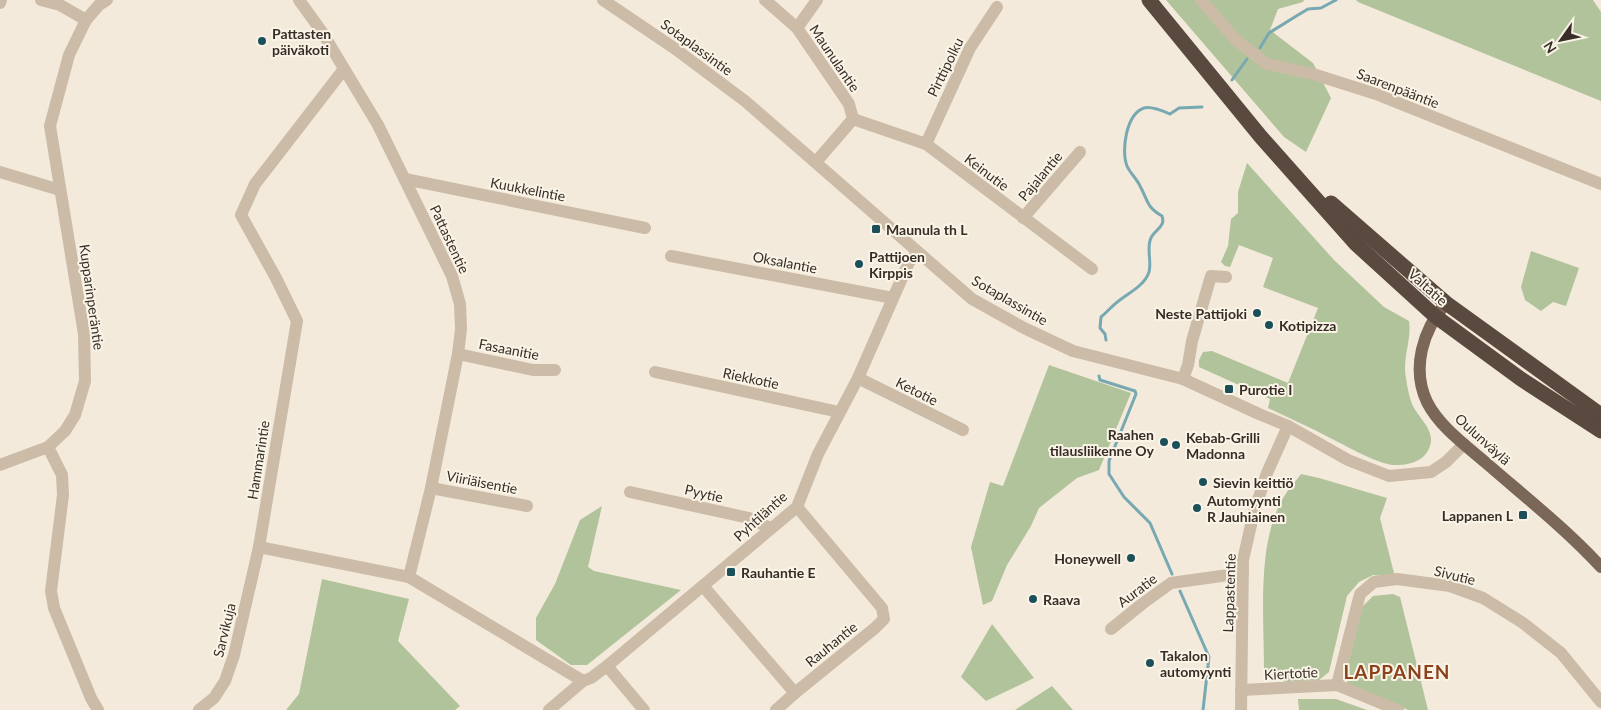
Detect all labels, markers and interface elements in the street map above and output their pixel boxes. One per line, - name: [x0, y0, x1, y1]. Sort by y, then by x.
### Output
- street label: Sotaplassintie: [658, 15, 736, 79]
- north arrow: [1536, 15, 1586, 65]
- street label: Maunulantie: [806, 21, 864, 95]
- place label: Pattasten päiväkoti: [272, 25, 331, 58]
- marker: Pattasten päiväkoti: [256, 35, 268, 47]
- street label: Pirttipolku: [923, 35, 967, 99]
- text: N: [1540, 38, 1560, 57]
- street label: Saarenpääntie: [1354, 64, 1442, 112]
- street label: Pajalantie: [1014, 148, 1066, 204]
- street label: Keinutie: [961, 150, 1013, 194]
- street label: Kuukkelintie: [489, 173, 567, 205]
- street label: Pattastentie: [427, 202, 473, 276]
- place label: Maunula th L: [886, 221, 968, 238]
- marker: Maunula th L: [870, 223, 882, 235]
- street label: Kupparinperäntie: [76, 243, 108, 351]
- street label: Oksalantie: [751, 247, 819, 277]
- place label: Pattijoen Kirppis: [869, 248, 925, 281]
- marker: Pattijoen Kirppis: [853, 258, 865, 270]
- street label: Valtatie: [1405, 265, 1451, 309]
- street label: Sotaplassintie: [969, 271, 1051, 329]
- place label: Neste Pattijoki: [1155, 305, 1247, 322]
- marker: Neste Pattijoki: [1251, 307, 1263, 319]
- place label: Kotipizza: [1279, 317, 1336, 334]
- marker: Kotipizza: [1263, 319, 1275, 331]
- street label: Fasaanitie: [477, 335, 541, 363]
- street label: Riekkotie: [721, 364, 781, 392]
- street label: Ketotie: [893, 373, 941, 409]
- place label: Purotie I: [1239, 381, 1293, 398]
- marker: Purotie I: [1223, 383, 1235, 395]
- street label: Oulunväylä: [1452, 410, 1514, 468]
- street label: Hammarintie: [243, 419, 273, 501]
- place label: Raahen tilausliikenne Oy: [1050, 426, 1155, 459]
- place label: Kebab-Grilli Madonna: [1186, 429, 1260, 462]
- marker: Raahen tilausliikenne Oy: [1158, 436, 1170, 448]
- marker: Kebab-Grilli Madonna: [1170, 439, 1182, 451]
- street label: Viiriäisentie: [445, 467, 519, 497]
- place label: Sievin keittiö: [1213, 474, 1293, 491]
- marker: Sievin keittiö: [1197, 476, 1209, 488]
- street label: Pyytie: [683, 480, 725, 506]
- street label: Pyhtiläntie: [730, 488, 790, 544]
- place label: Automyynti R Jauhiainen: [1206, 492, 1285, 525]
- marker: Automyynti R Jauhiainen: [1191, 502, 1203, 514]
- place label: Lappanen L: [1442, 507, 1514, 524]
- marker: Lappanen L: [1517, 509, 1529, 521]
- place label: Honeywell: [1054, 550, 1121, 567]
- marker: Honeywell: [1125, 552, 1137, 564]
- street label: Lappastentie: [1219, 553, 1239, 633]
- street label: Sivutie: [1433, 562, 1477, 588]
- place label: Rauhantie E: [741, 564, 816, 581]
- marker: Rauhantie E: [725, 566, 737, 578]
- street label: Auratie: [1114, 570, 1160, 610]
- place label: Raava: [1043, 591, 1080, 608]
- marker: Raava: [1027, 593, 1039, 605]
- street label: Sarvikuja: [209, 601, 239, 659]
- street label: Rauhantie: [802, 618, 860, 670]
- place label: Takalon automyynti: [1160, 647, 1231, 680]
- marker: Takalon automyynti: [1144, 657, 1156, 669]
- district label: LAPPANEN: [1343, 660, 1451, 683]
- street label: Kiertotie: [1264, 663, 1318, 683]

